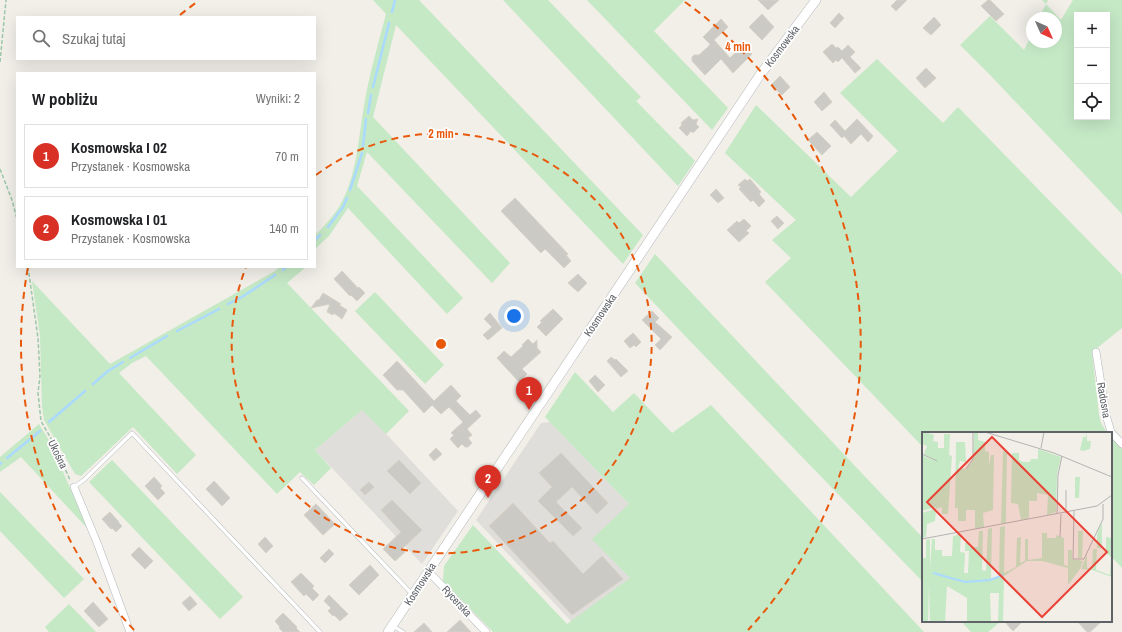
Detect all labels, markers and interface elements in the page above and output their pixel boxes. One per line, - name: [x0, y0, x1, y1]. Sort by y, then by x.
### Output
- north arrow: [1026, 12, 1062, 48]
- map controls: [1074, 12, 1110, 120]
- button: +: [1074, 12, 1110, 48]
- search box: [16, 16, 316, 60]
- street label: Kosmowska: [762, 22, 802, 70]
- icon: search: [30, 27, 52, 49]
- text: Szukaj tutaj: [62, 28, 126, 49]
- text: 4 min: [725, 39, 751, 55]
- button: −: [1074, 48, 1110, 84]
- button: locate: [1074, 84, 1110, 120]
- text: W pobliżu: [32, 87, 98, 110]
- text: Wyniki: 2: [256, 90, 300, 107]
- text: 2 min: [428, 126, 454, 142]
- text: Kosmowska I 02: [71, 137, 167, 158]
- text: 1: [43, 148, 49, 165]
- text: 70 m: [275, 148, 299, 165]
- text: Przystanek · Kosmowska: [71, 158, 190, 175]
- text: Kosmowska I 01: [71, 209, 167, 230]
- text: 2: [43, 220, 49, 237]
- text: 140 m: [269, 220, 299, 237]
- text: Przystanek · Kosmowska: [71, 230, 190, 247]
- street label: Kosmowska: [581, 291, 619, 339]
- your location: [504, 306, 524, 326]
- centre of rings: [434, 337, 448, 351]
- pin: 1: [516, 377, 542, 410]
- street label: Radosna: [1094, 381, 1114, 419]
- inset map: [922, 432, 1112, 622]
- street label: Ukośna: [45, 437, 71, 471]
- pin: 2: [475, 465, 501, 498]
- street label: Kosmowska: [401, 560, 439, 608]
- street label: Rycerska: [439, 582, 475, 620]

